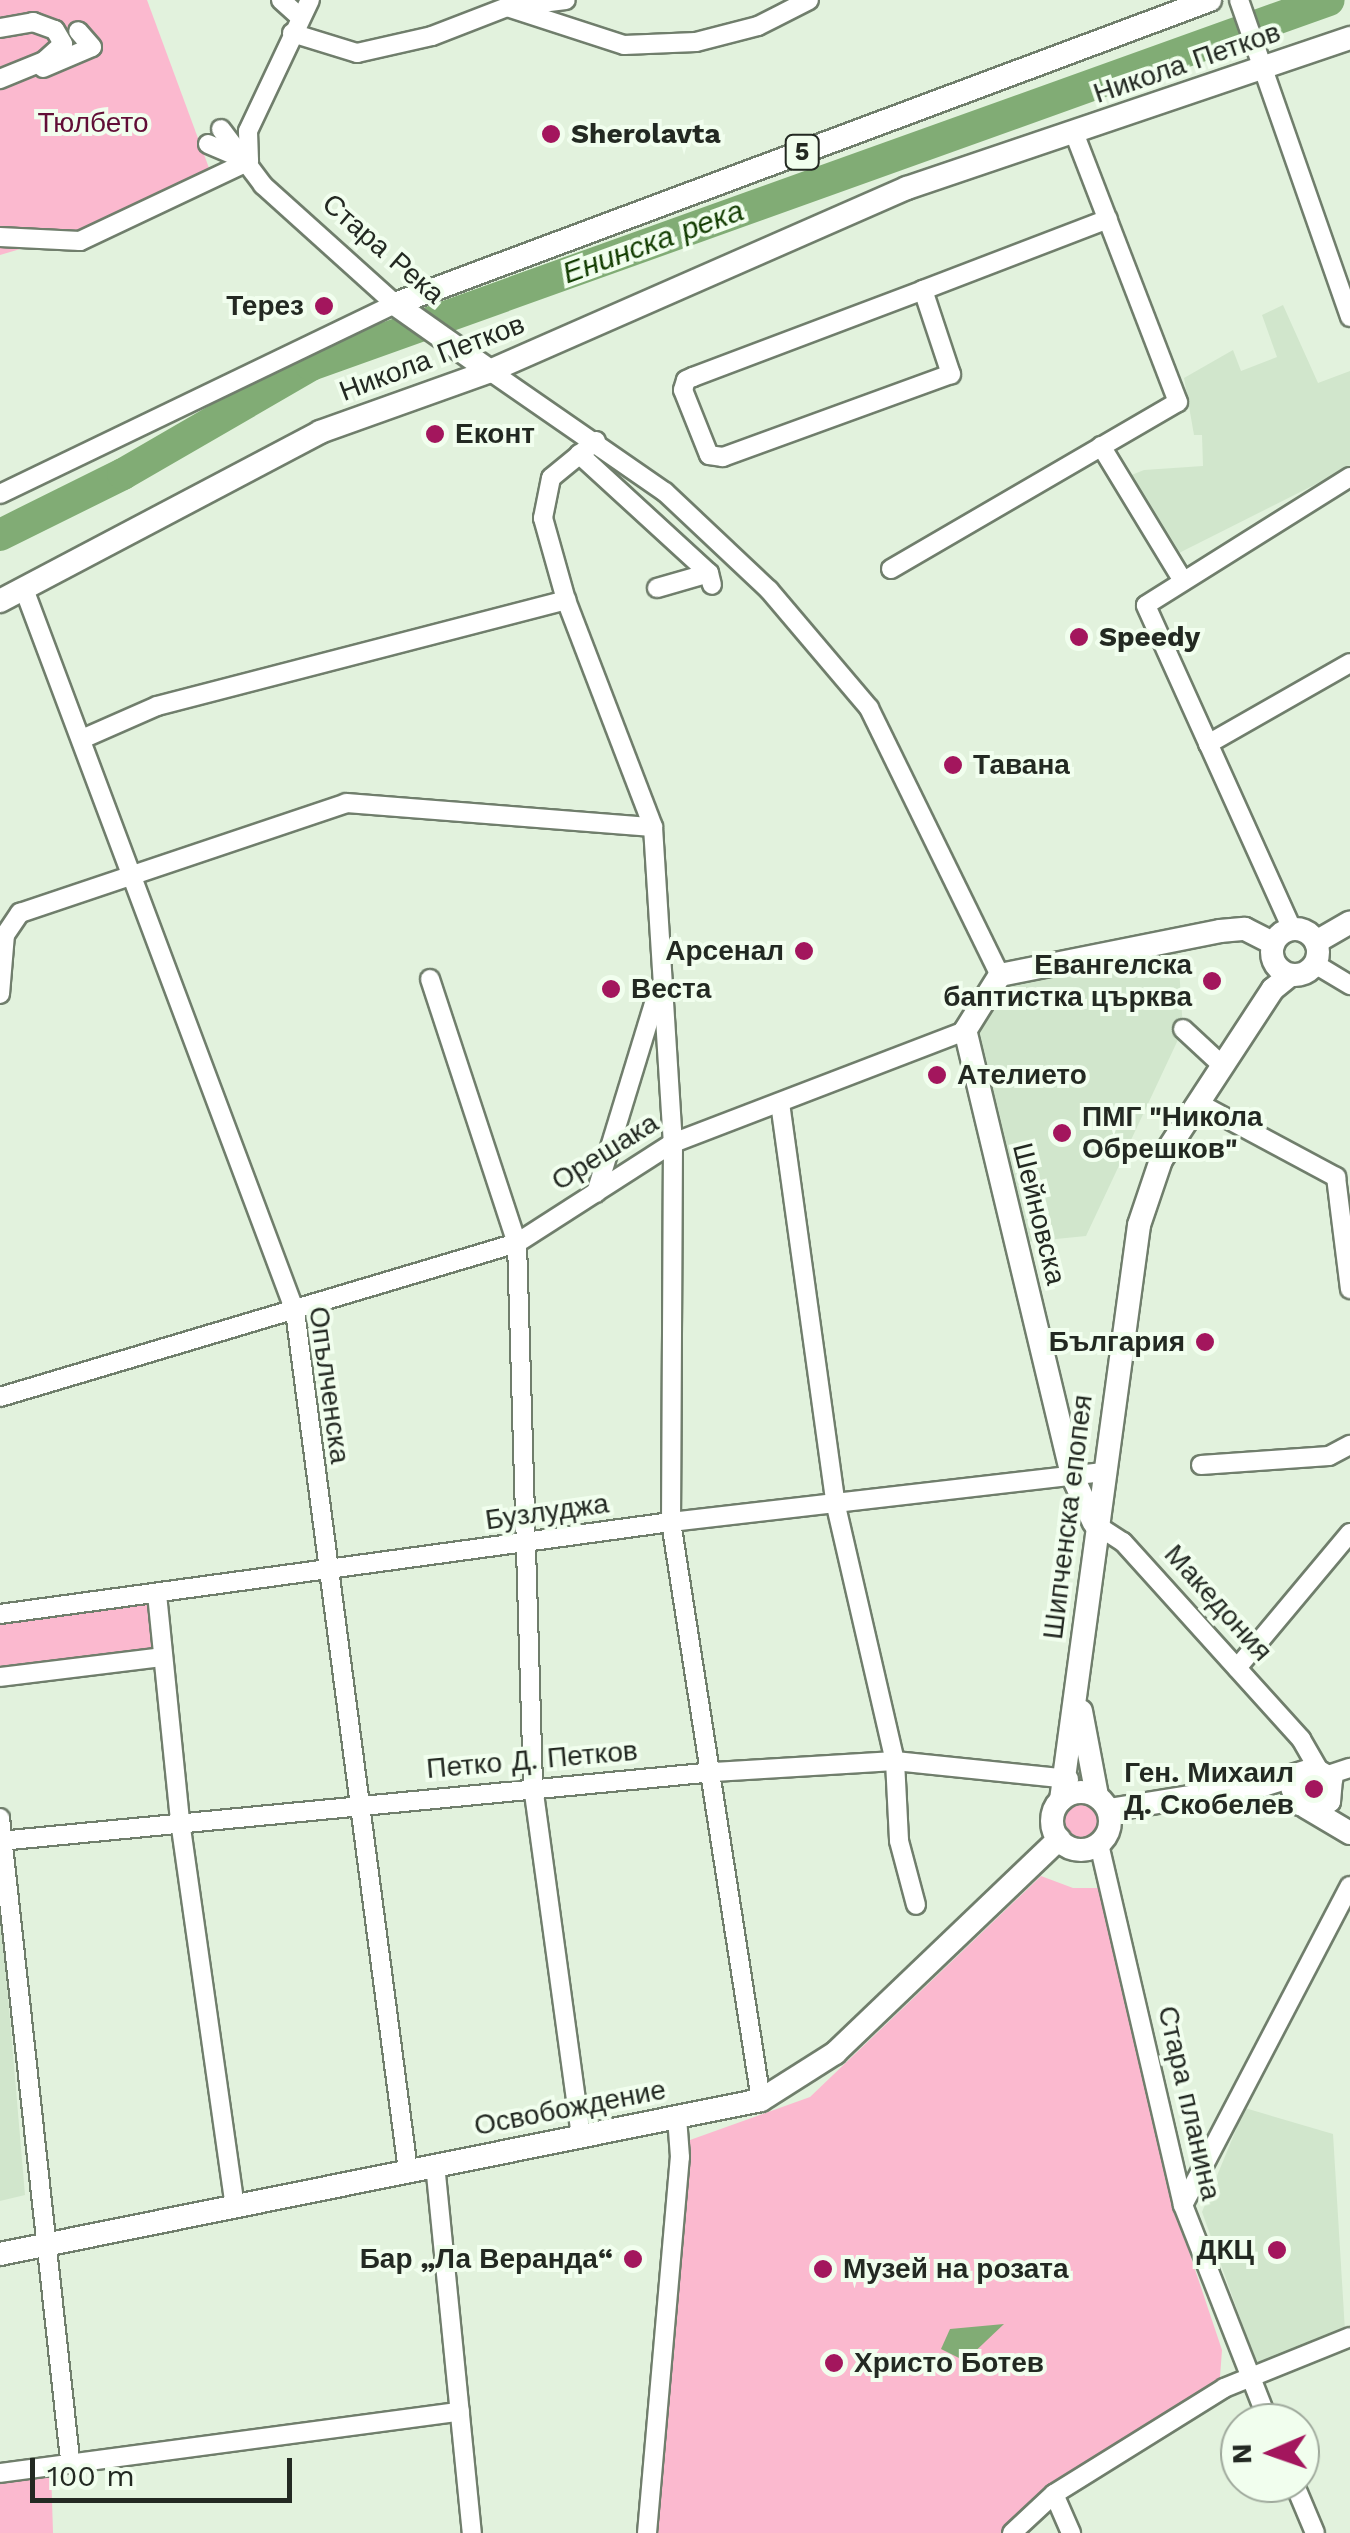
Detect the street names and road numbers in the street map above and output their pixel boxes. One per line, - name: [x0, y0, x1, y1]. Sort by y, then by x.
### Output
- street label: Никола Петков: [1089, 15, 1285, 111]
- road number: 5: [784, 132, 820, 172]
- street label: Стара Река: [315, 187, 451, 311]
- street label: Никола Петков: [335, 307, 529, 409]
- street label: Орешака: [545, 1106, 665, 1198]
- street label: Шейновска: [1005, 1140, 1073, 1288]
- street label: Опълченска: [301, 1304, 357, 1466]
- street label: Шипченска епопея: [1036, 1393, 1100, 1641]
- street label: Бузлуджа: [483, 1487, 611, 1537]
- street label: Македония: [1157, 1538, 1279, 1668]
- street label: Петко Д. Петков: [425, 1734, 639, 1786]
- street label: Стара планина: [1150, 2003, 1228, 2203]
- street label: Освобождение: [471, 2073, 669, 2143]

